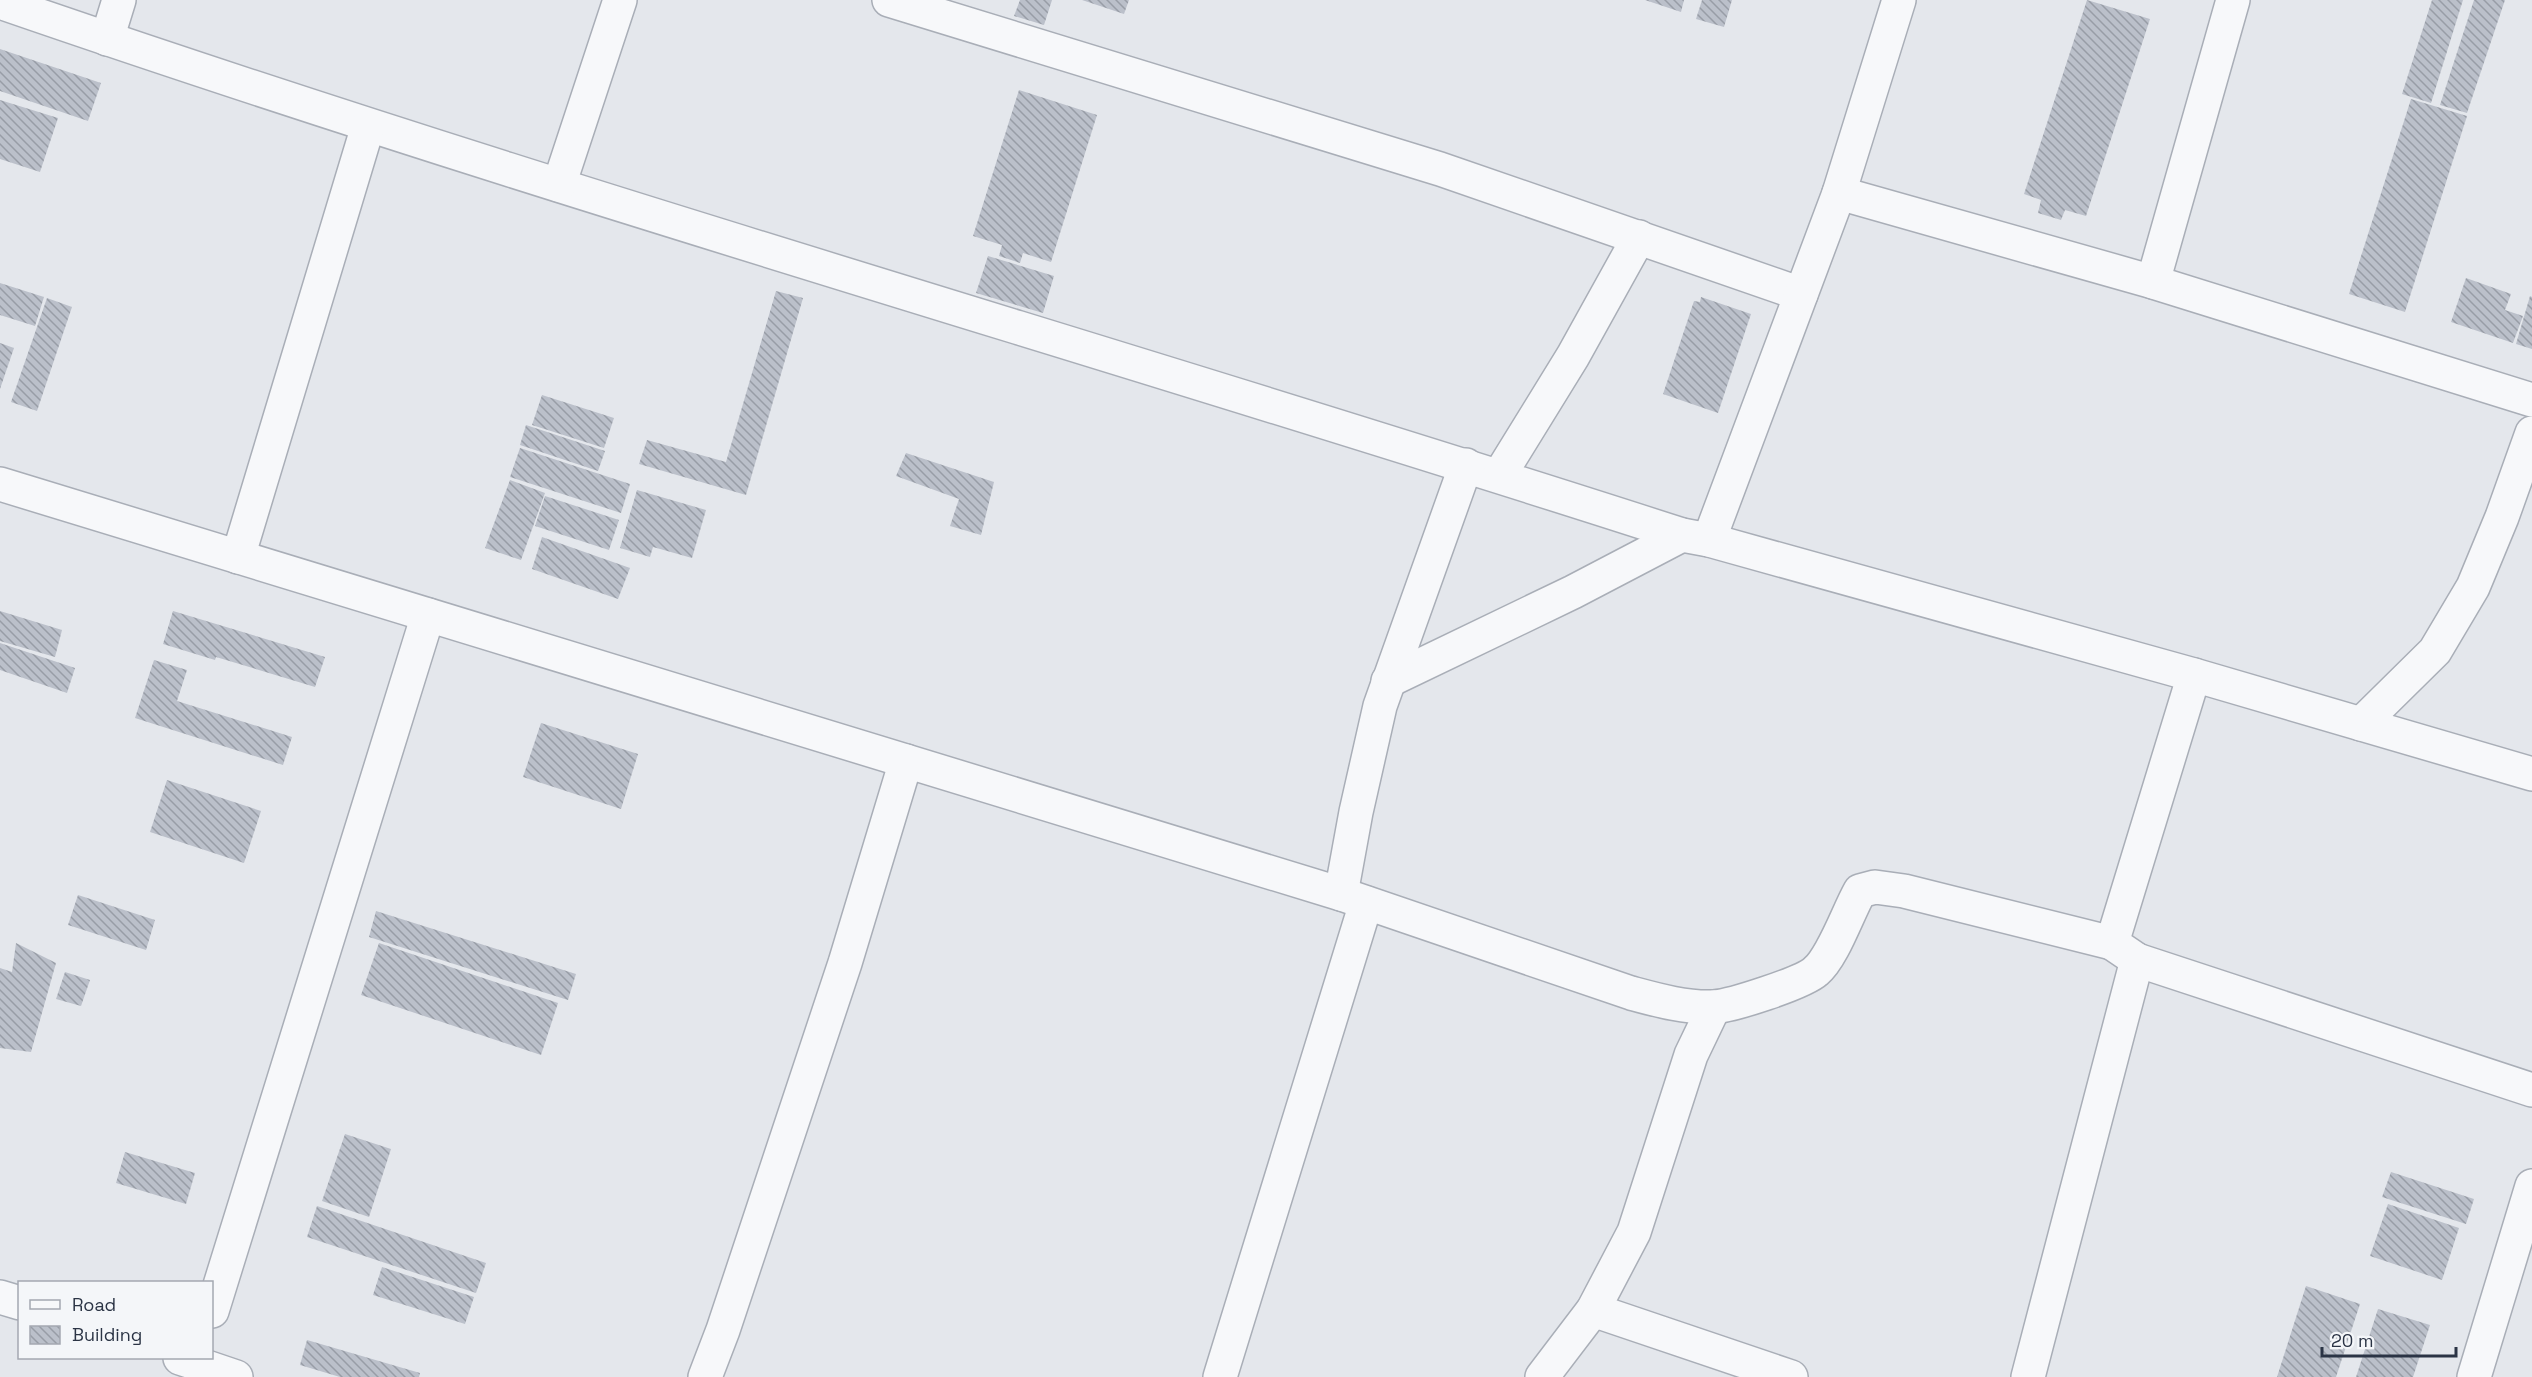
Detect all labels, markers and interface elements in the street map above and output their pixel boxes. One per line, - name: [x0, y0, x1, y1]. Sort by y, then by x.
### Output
- legend: [18, 1281, 213, 1359]
- text: Road: [72, 1293, 116, 1316]
- scale bar: [2322, 1320, 2456, 1358]
- text: Building: [72, 1323, 142, 1346]
- text: 20 m: [2331, 1329, 2374, 1352]

